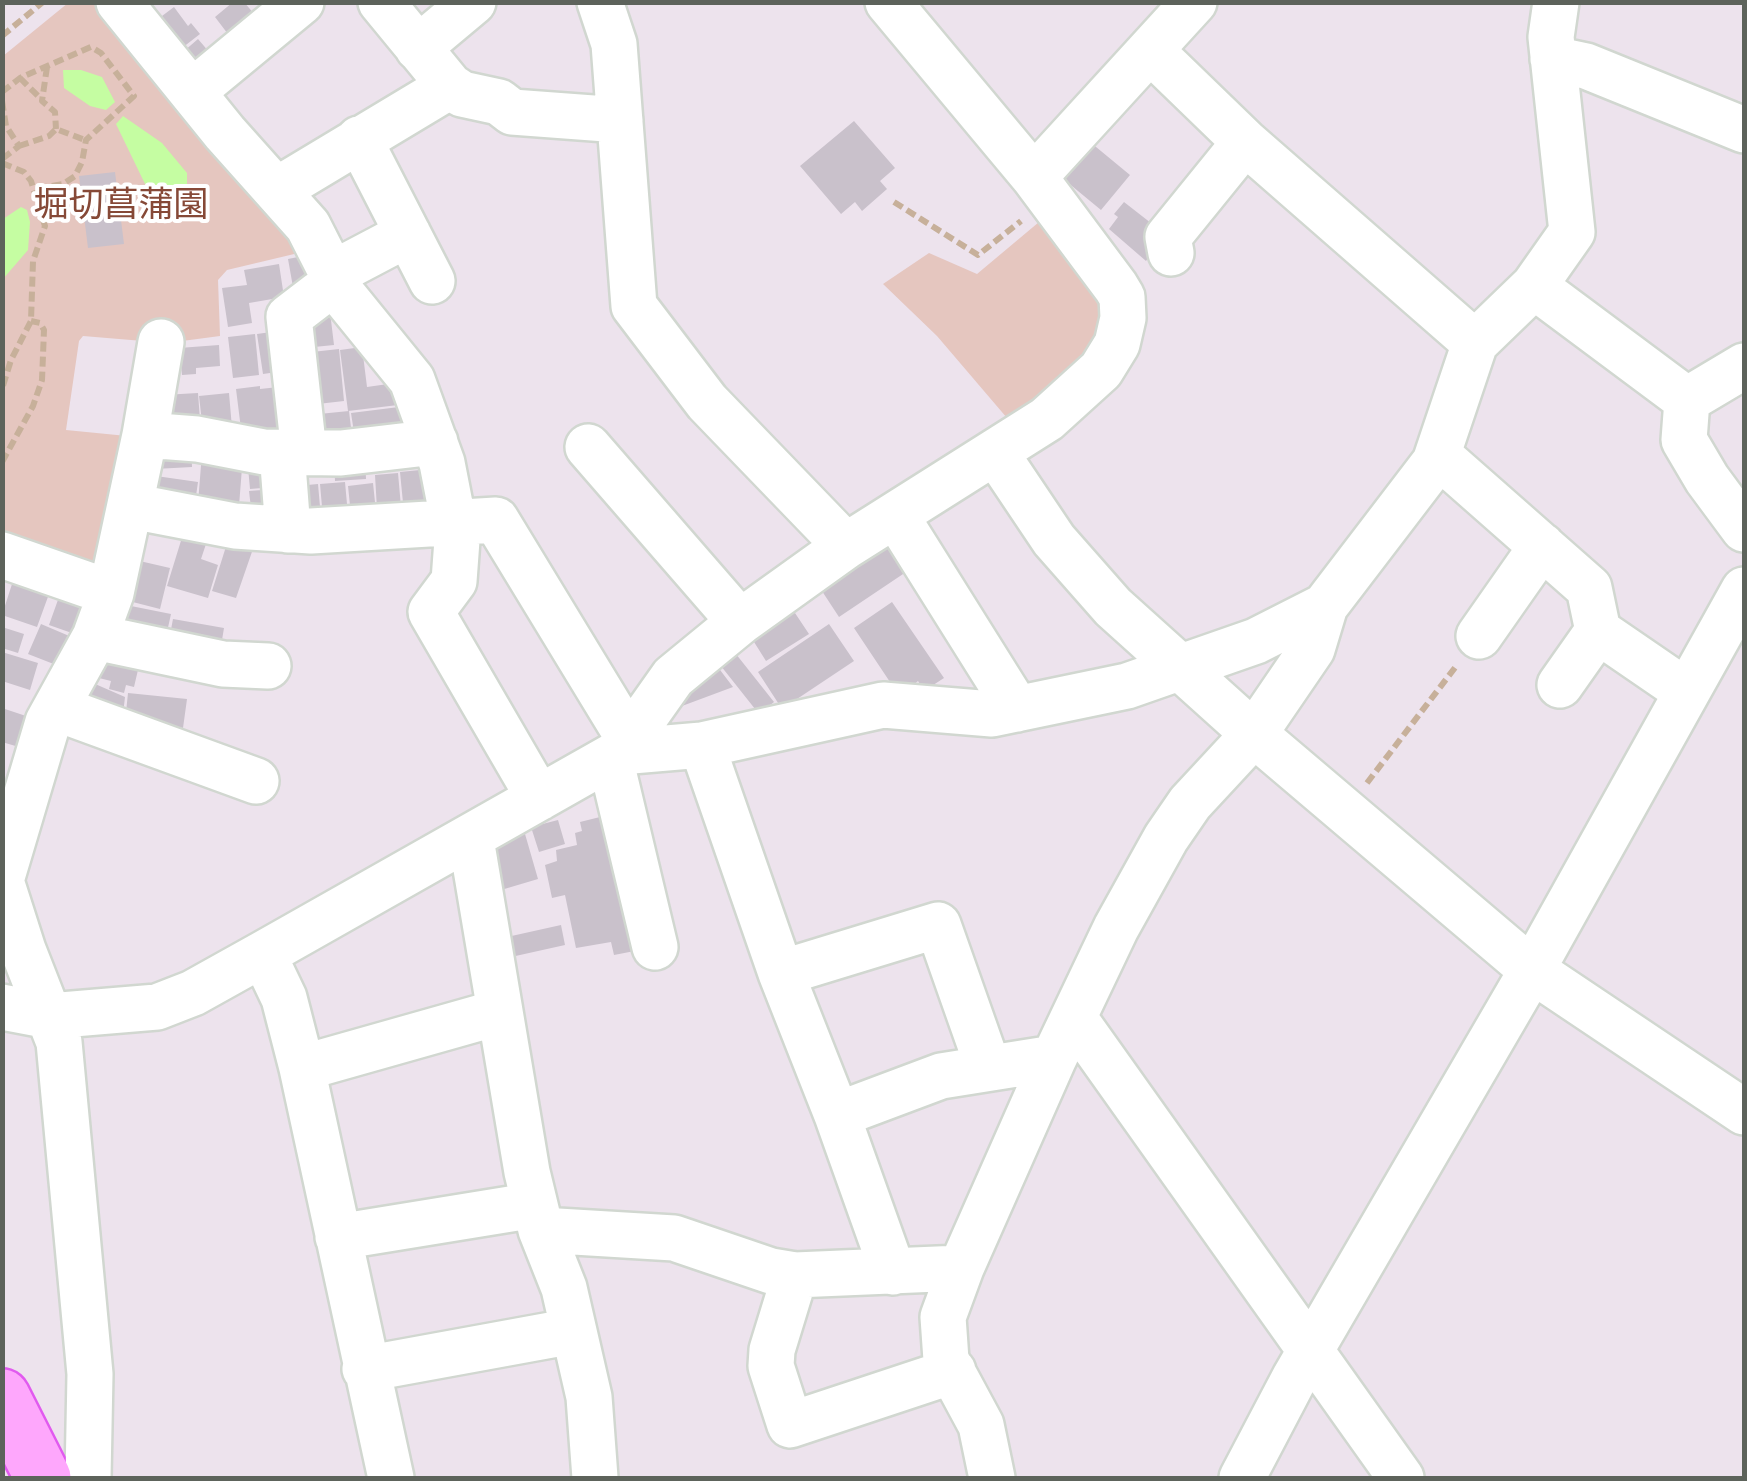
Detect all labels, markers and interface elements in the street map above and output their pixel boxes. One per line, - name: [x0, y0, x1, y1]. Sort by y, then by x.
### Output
- park label: 堀切菖蒲園: [34, 185, 208, 227]

